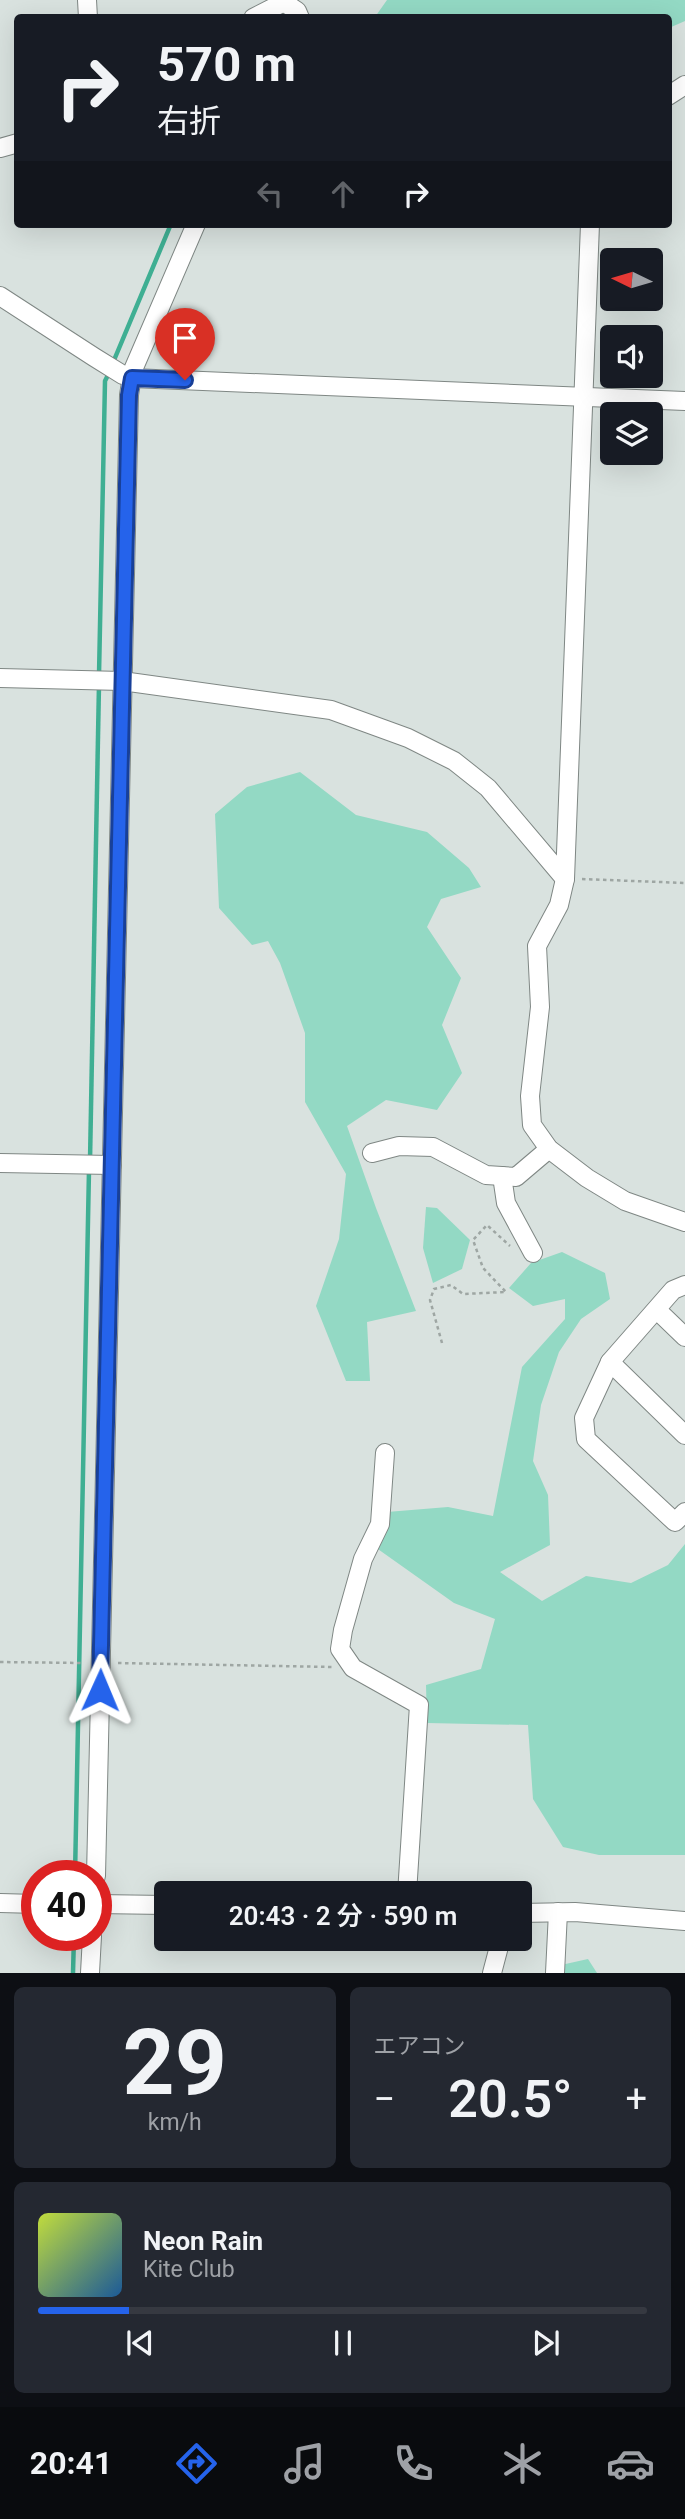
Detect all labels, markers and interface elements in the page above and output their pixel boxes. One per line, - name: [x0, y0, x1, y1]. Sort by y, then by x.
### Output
- text: 570 m: [157, 36, 296, 93]
- icon: right: [42, 42, 133, 133]
- text: 右折: [157, 102, 221, 140]
- icon: left: [251, 175, 289, 213]
- icon: ahead: [324, 175, 362, 213]
- icon: right: [397, 175, 435, 213]
- north arrow: [600, 248, 663, 312]
- map controls: [600, 248, 663, 465]
- pin: [155, 308, 215, 380]
- icon: arrive: [166, 319, 204, 357]
- button: sound: [600, 325, 663, 388]
- button: layers: [600, 402, 663, 465]
- position arrow: [63, 1653, 137, 1727]
- speed limit sign: 40: [21, 1860, 112, 1951]
- text: 20:43 · 2 分 · 590 m: [229, 1901, 457, 1931]
- text: 29: [123, 2010, 227, 2116]
- text: エアコン: [374, 2033, 466, 2060]
- text: 20.5°: [448, 2069, 572, 2130]
- text: −: [374, 2077, 395, 2121]
- text: +: [625, 2077, 647, 2121]
- text: km/h: [148, 2109, 202, 2136]
- text: Neon Rain: [143, 2226, 263, 2256]
- text: Kite Club: [143, 2256, 235, 2283]
- icon: previous: [121, 2324, 159, 2362]
- icon: pause: [324, 2324, 362, 2362]
- icon: next: [527, 2324, 565, 2362]
- icon: directions: [172, 2439, 221, 2488]
- icon: music: [280, 2439, 329, 2488]
- icon: phone: [389, 2439, 438, 2488]
- icon: climate: [498, 2439, 547, 2488]
- icon: car: [606, 2439, 655, 2488]
- text: 20:41: [30, 2444, 112, 2482]

